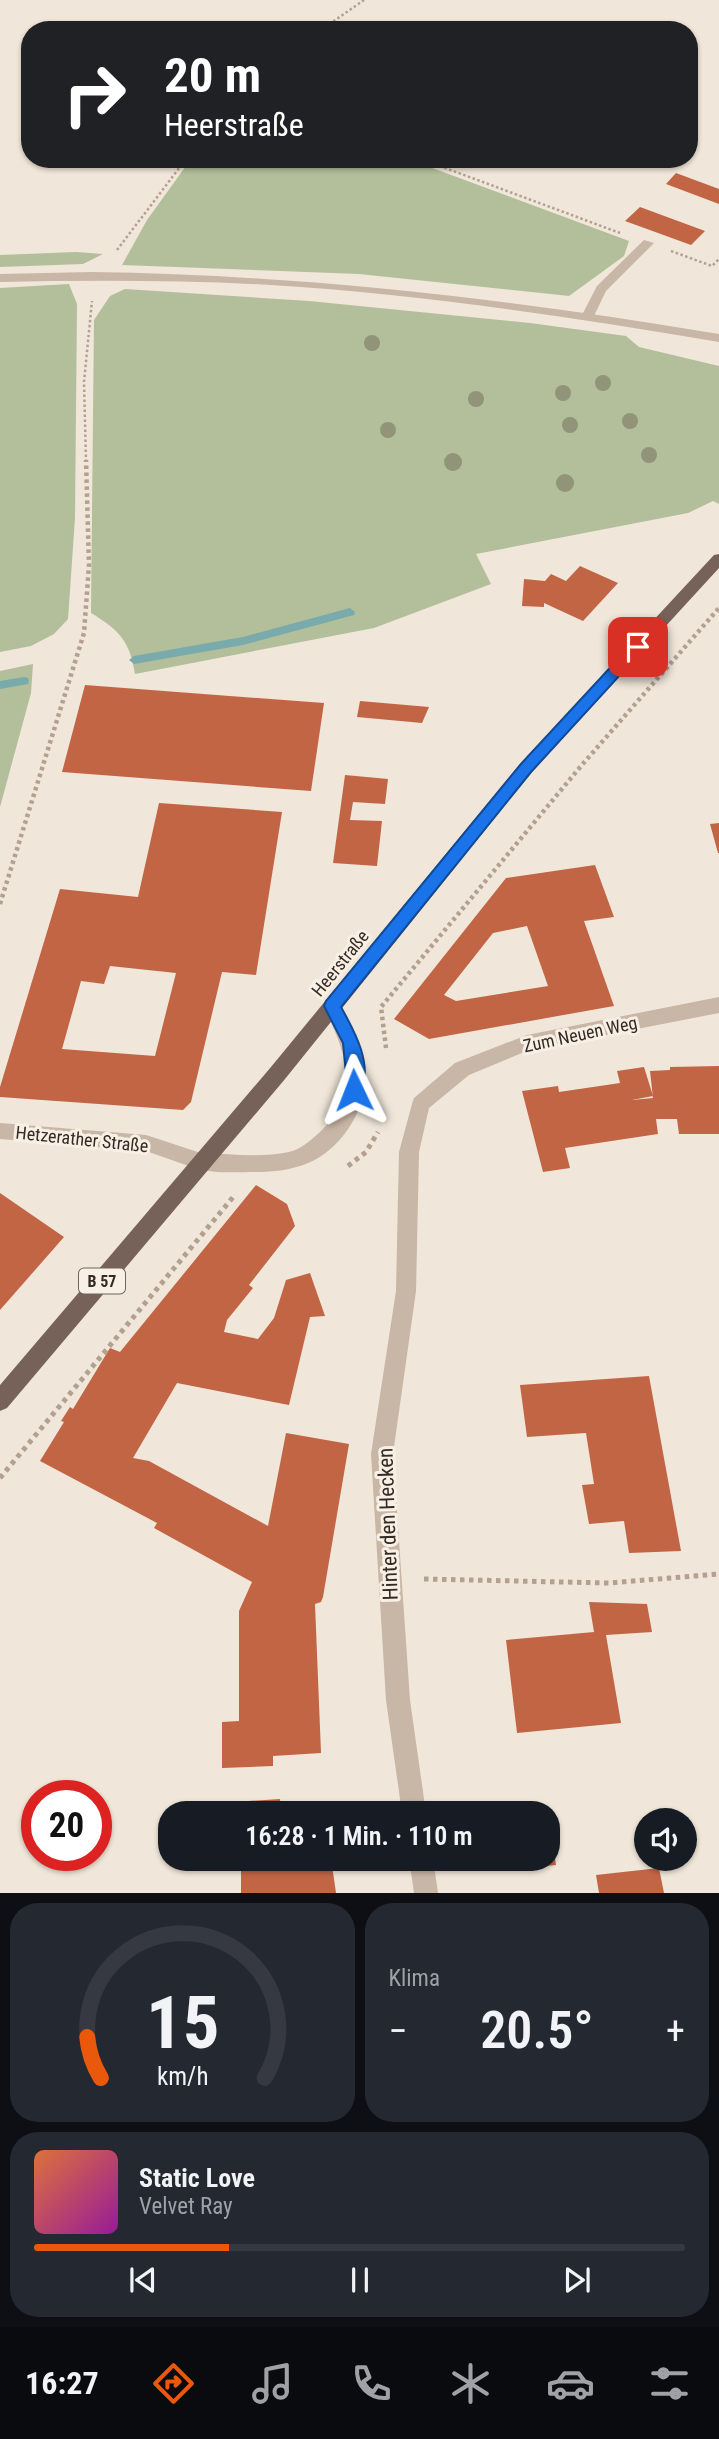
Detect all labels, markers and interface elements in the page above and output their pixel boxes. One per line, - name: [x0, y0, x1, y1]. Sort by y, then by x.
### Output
- text: 20 m: [164, 47, 261, 104]
- icon: right: [49, 49, 140, 140]
- text: Heerstraße: [164, 106, 304, 144]
- pin: [608, 617, 668, 677]
- icon: arrive: [619, 628, 657, 666]
- street label: Heerstraße: [307, 926, 373, 1000]
- street label: Zum Neuen Weg: [521, 1012, 639, 1056]
- position arrow: [317, 1053, 391, 1127]
- street label: Hetzerather Straße: [15, 1122, 149, 1156]
- road number: B 57: [79, 1268, 125, 1294]
- street label: Hinter den Hecken: [373, 1447, 403, 1601]
- speed limit sign: 20: [21, 1780, 112, 1871]
- map controls: [634, 1808, 697, 1871]
- button: sound: [634, 1808, 697, 1871]
- text: 16:28 · 1 Min. · 110 m: [245, 1821, 473, 1851]
- text: Klima: [389, 1965, 440, 1992]
- text: 15: [145, 1981, 219, 2067]
- text: 20.5°: [480, 2000, 593, 2061]
- text: −: [389, 2009, 408, 2053]
- text: +: [666, 2009, 685, 2053]
- text: km/h: [157, 2062, 208, 2091]
- text: Static Love: [139, 2163, 255, 2193]
- text: Velvet Ray: [139, 2193, 233, 2220]
- icon: previous: [124, 2261, 162, 2299]
- icon: pause: [341, 2261, 379, 2299]
- icon: next: [558, 2261, 596, 2299]
- icon: directions: [149, 2359, 198, 2408]
- icon: music: [248, 2359, 297, 2408]
- icon: phone: [347, 2359, 396, 2408]
- icon: climate: [446, 2359, 495, 2408]
- icon: car: [546, 2359, 595, 2408]
- icon: filters: [645, 2359, 694, 2408]
- text: 16:27: [25, 2364, 99, 2402]

